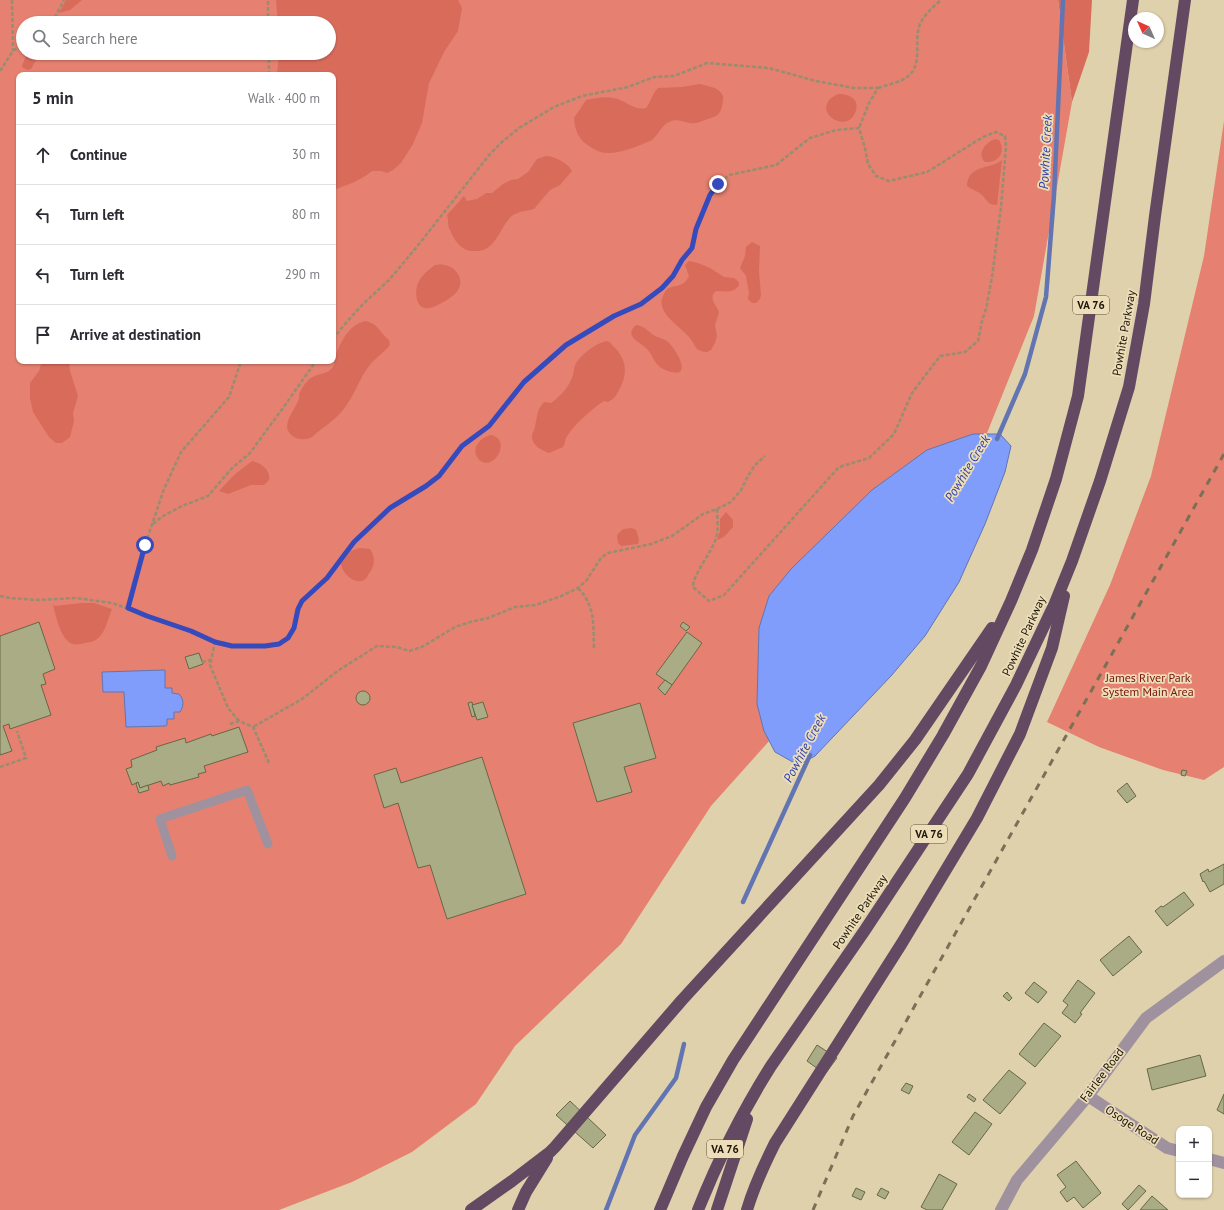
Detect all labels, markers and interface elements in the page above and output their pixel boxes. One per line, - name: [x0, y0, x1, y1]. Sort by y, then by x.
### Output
- north arrow: [1128, 12, 1164, 48]
- search box: [16, 16, 336, 60]
- icon: search: [30, 27, 52, 49]
- text: Search here: [62, 29, 138, 48]
- text: 5 min: [32, 87, 73, 109]
- text: Walk · 400 m: [248, 90, 320, 107]
- water label: Powhite Creek: [1035, 113, 1056, 190]
- icon: ahead: [32, 144, 54, 166]
- text: Continue: [70, 145, 127, 164]
- text: 30 m: [292, 146, 320, 163]
- route end: [709, 175, 727, 193]
- icon: left: [32, 204, 54, 226]
- text: Turn left: [70, 205, 124, 224]
- text: 80 m: [292, 206, 320, 223]
- icon: left: [32, 264, 54, 286]
- text: Turn left: [70, 265, 124, 284]
- text: 290 m: [285, 266, 320, 283]
- street label: Powhite Parkway: [1109, 288, 1139, 377]
- road number: VA 76: [1073, 296, 1109, 314]
- icon: arrive: [32, 324, 54, 346]
- text: Arrive at destination: [70, 325, 201, 344]
- water label: Powhite Creek: [941, 431, 995, 505]
- route start: [136, 536, 154, 554]
- street label: Powhite Parkway: [998, 593, 1049, 678]
- park label: James River Park System Main Area: [1102, 670, 1194, 699]
- water label: Powhite Creek: [779, 710, 830, 785]
- road number: VA 76: [911, 825, 947, 843]
- street label: Powhite Parkway: [829, 871, 890, 952]
- street label: Fairlee Road: [1076, 1045, 1127, 1105]
- street label: Osoge Road: [1103, 1102, 1162, 1147]
- map controls: [1176, 1126, 1212, 1198]
- button: +: [1176, 1126, 1212, 1162]
- road number: VA 76: [707, 1140, 743, 1158]
- button: −: [1176, 1162, 1212, 1198]

